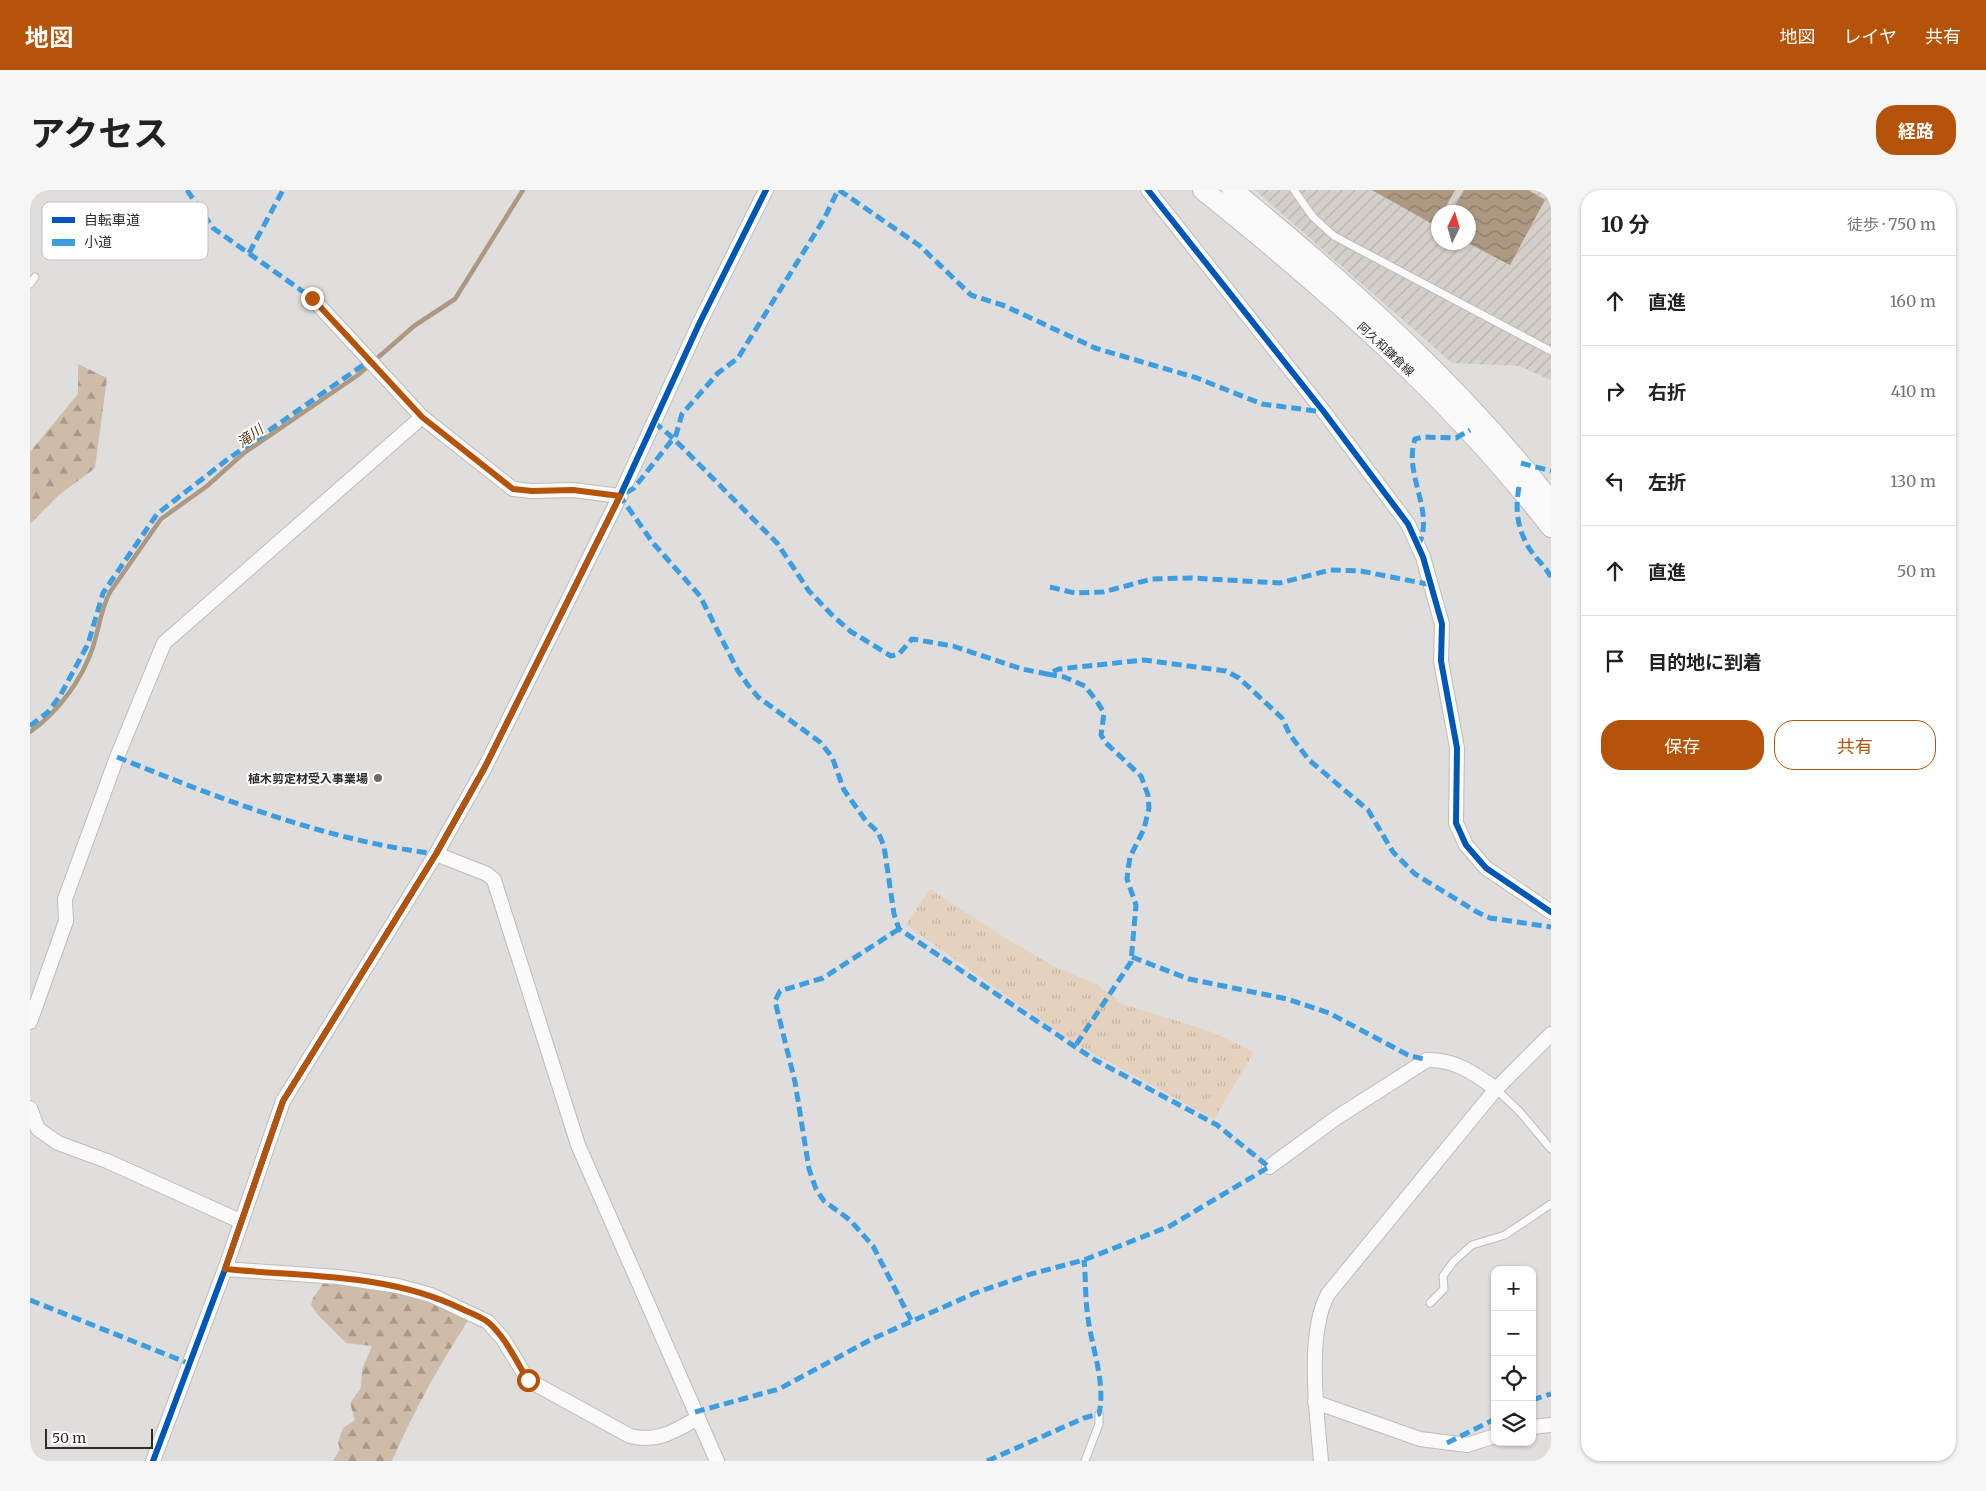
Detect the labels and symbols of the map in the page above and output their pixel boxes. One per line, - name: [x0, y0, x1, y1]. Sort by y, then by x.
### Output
- legend: [42, 202, 208, 260]
- north arrow: [1431, 205, 1476, 250]
- text: 自転車道: [84, 211, 140, 229]
- text: 小道: [84, 233, 112, 251]
- route end: [301, 287, 324, 310]
- street label: 阿久和鎌倉線: [1355, 319, 1417, 379]
- water label: 滝川: [233, 419, 268, 452]
- place label: 植木剪定材受入事業場: [248, 771, 368, 786]
- marker: 植木剪定材受入事業場: [372, 772, 384, 784]
- route start: [517, 1369, 540, 1392]
- scale bar: [45, 1426, 152, 1449]

